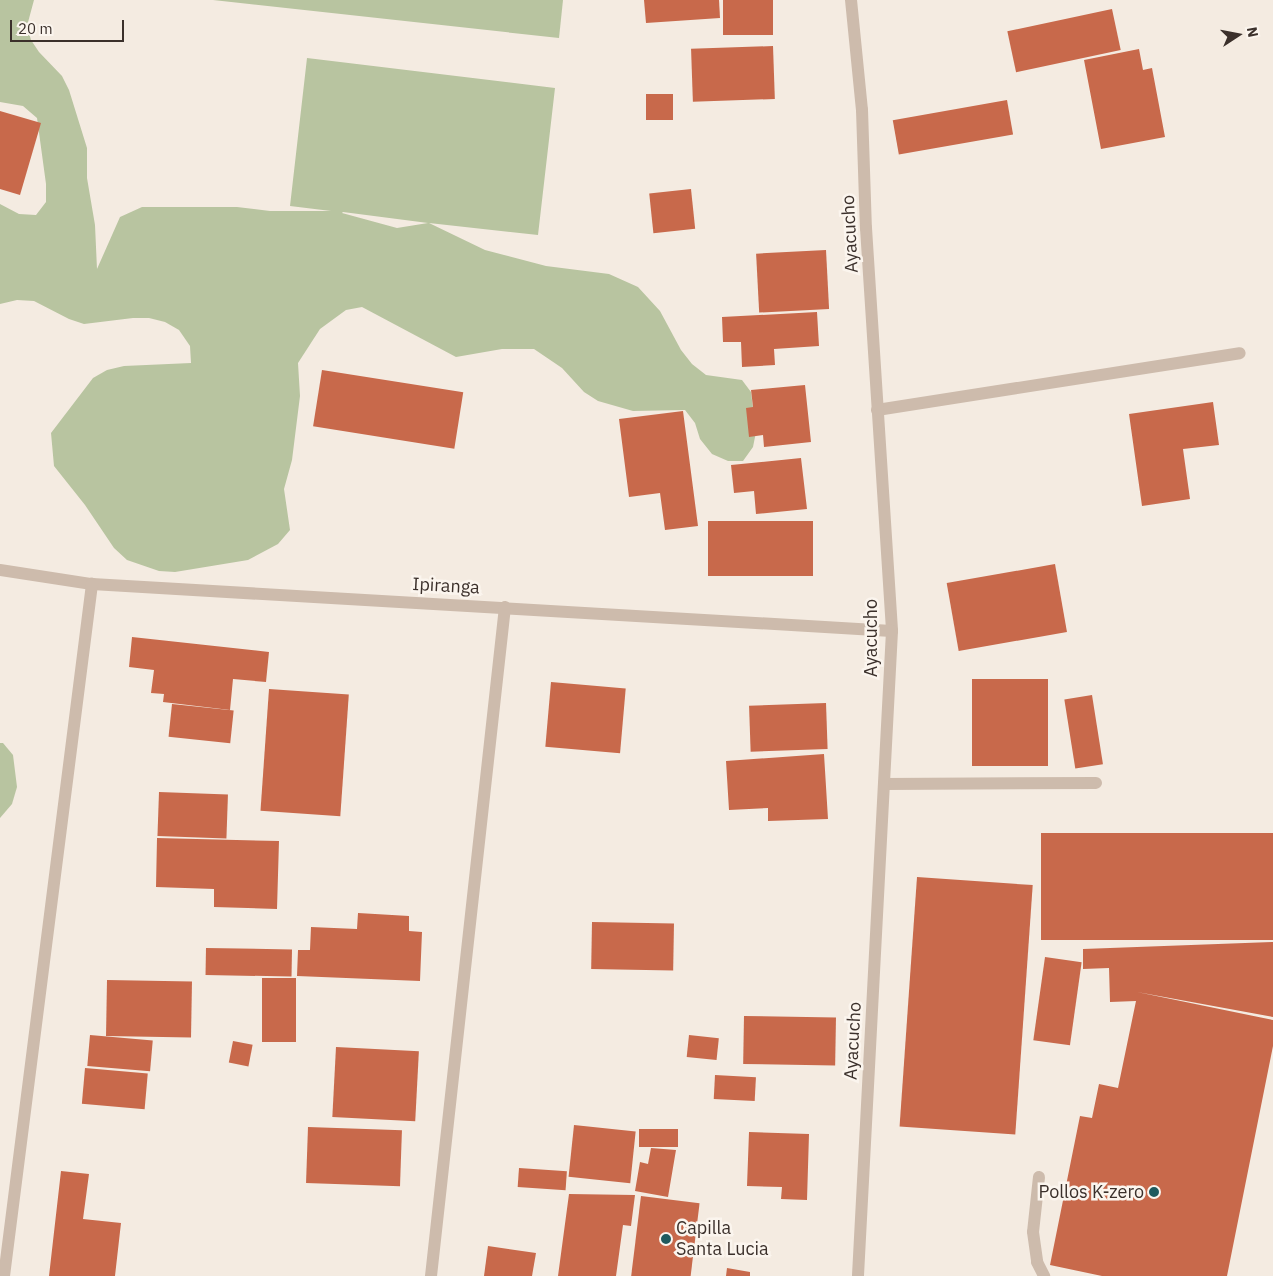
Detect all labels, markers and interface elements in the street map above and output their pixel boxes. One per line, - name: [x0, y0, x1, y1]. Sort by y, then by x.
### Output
- scale bar: [12, 10, 126, 42]
- north arrow: [1213, 10, 1263, 60]
- text: 20 m: [18, 19, 53, 38]
- text: N: [1243, 25, 1263, 39]
- street label: Ayacucho: [837, 194, 863, 274]
- street label: Ipiranga: [412, 573, 480, 599]
- street label: Ayacucho: [860, 599, 882, 677]
- street label: Ayacucho: [840, 1001, 866, 1081]
- place label: Pollos K-zero: [1039, 1181, 1144, 1203]
- marker: Pollos K-zero: [1148, 1186, 1160, 1198]
- place label: Capilla Santa Lucia: [676, 1218, 769, 1260]
- marker: Capilla Santa Lucia: [660, 1233, 672, 1245]

